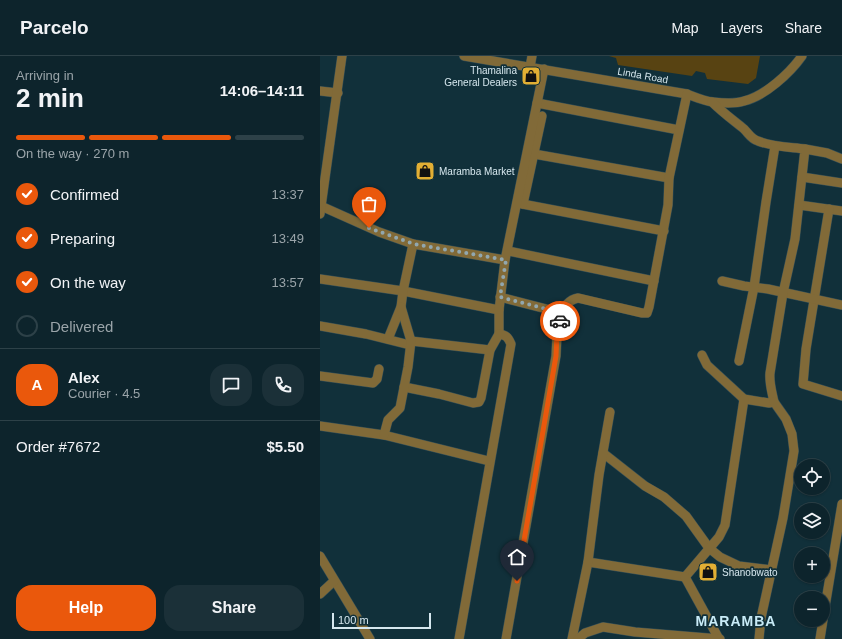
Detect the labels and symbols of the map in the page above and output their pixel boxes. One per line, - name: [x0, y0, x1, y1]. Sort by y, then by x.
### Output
- place label: Thamalina General Dealers: [444, 65, 517, 88]
- shop icon: Thamalina General Dealers: [520, 65, 542, 87]
- street label: Linda Road: [617, 66, 669, 85]
- shop icon: Maramba Market: [414, 160, 436, 182]
- place label: Maramba Market: [439, 166, 515, 177]
- pin: [352, 187, 386, 228]
- courier: [540, 301, 580, 341]
- pin: [500, 540, 534, 581]
- shop icon: Shanobwato: [697, 561, 719, 583]
- place label: Shanobwato: [722, 567, 778, 578]
- scale bar: [332, 611, 431, 630]
- district label: MARAMBA: [696, 613, 776, 629]

